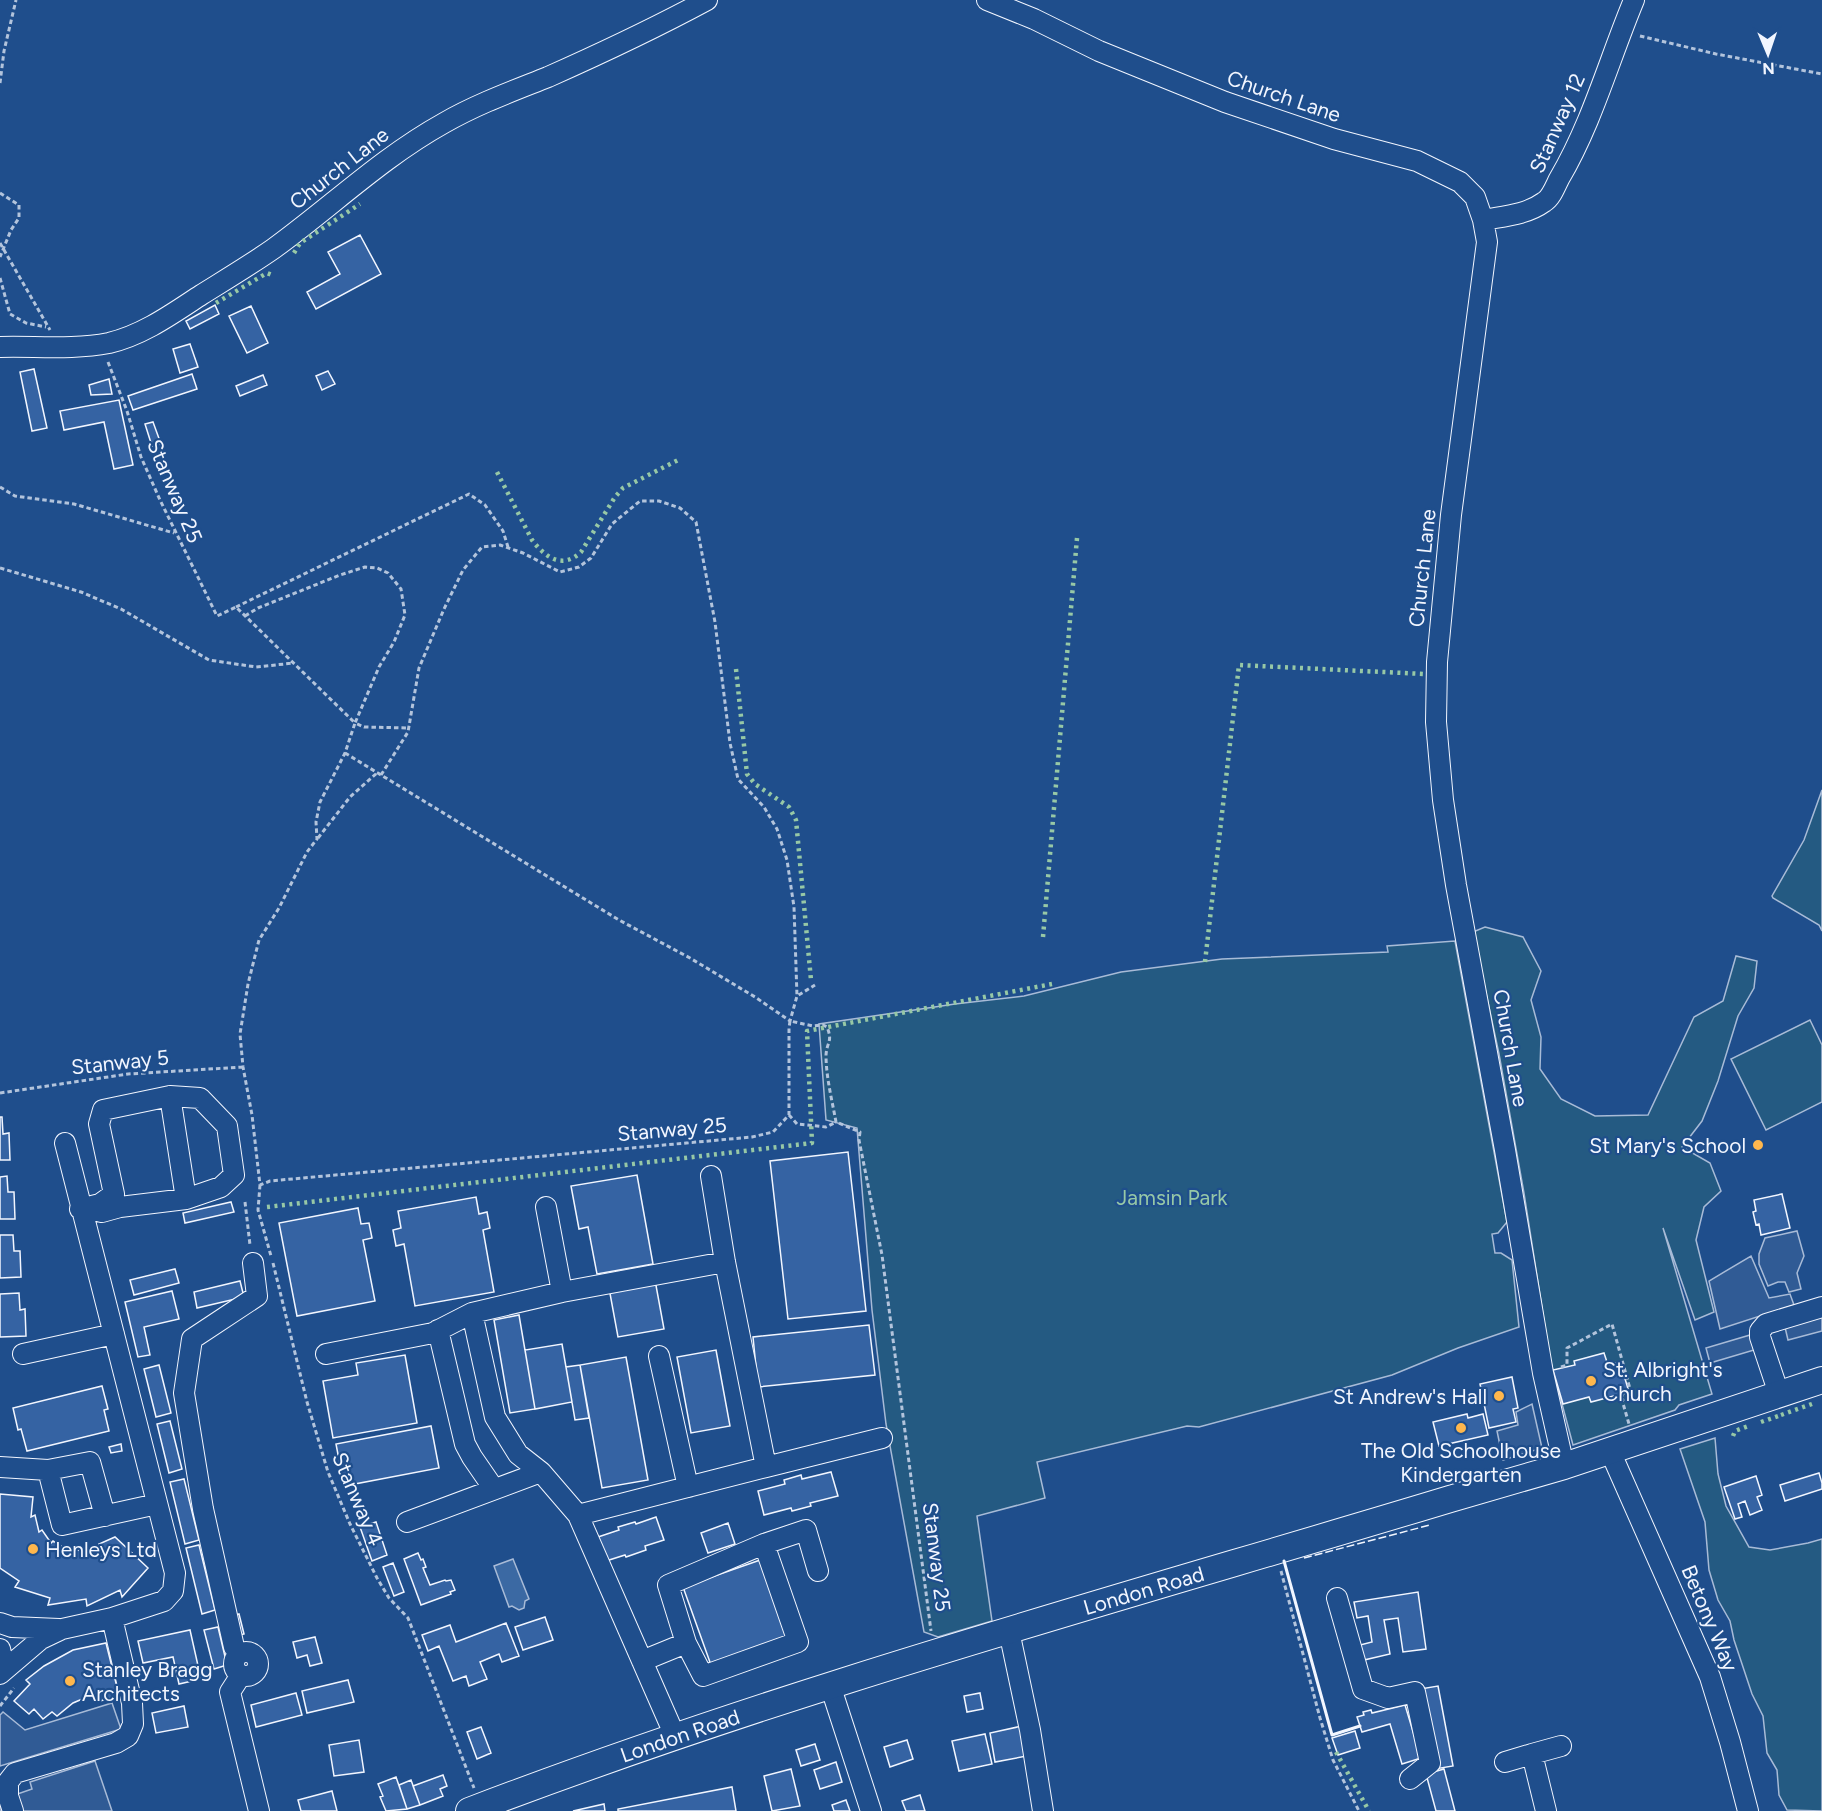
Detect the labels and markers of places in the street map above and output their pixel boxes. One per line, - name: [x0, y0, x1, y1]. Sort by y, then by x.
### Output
- place label: St Mary's School: [1589, 1133, 1746, 1158]
- marker: St Mary's School: [1751, 1138, 1765, 1152]
- place label: St. Albright's Church: [1603, 1357, 1722, 1406]
- marker: St. Albright's Church: [1584, 1374, 1598, 1388]
- place label: St Andrew's Hall: [1333, 1384, 1487, 1409]
- marker: St Andrew's Hall: [1492, 1389, 1506, 1403]
- marker: The Old Schoolhouse Kindergarten: [1454, 1421, 1468, 1435]
- place label: The Old Schoolhouse Kindergarten: [1361, 1438, 1561, 1487]
- place label: Henleys Ltd: [45, 1537, 157, 1562]
- marker: Henleys Ltd: [26, 1542, 40, 1556]
- place label: Stanley Bragg Architects: [82, 1657, 213, 1706]
- marker: Stanley Bragg Architects: [63, 1674, 77, 1688]

